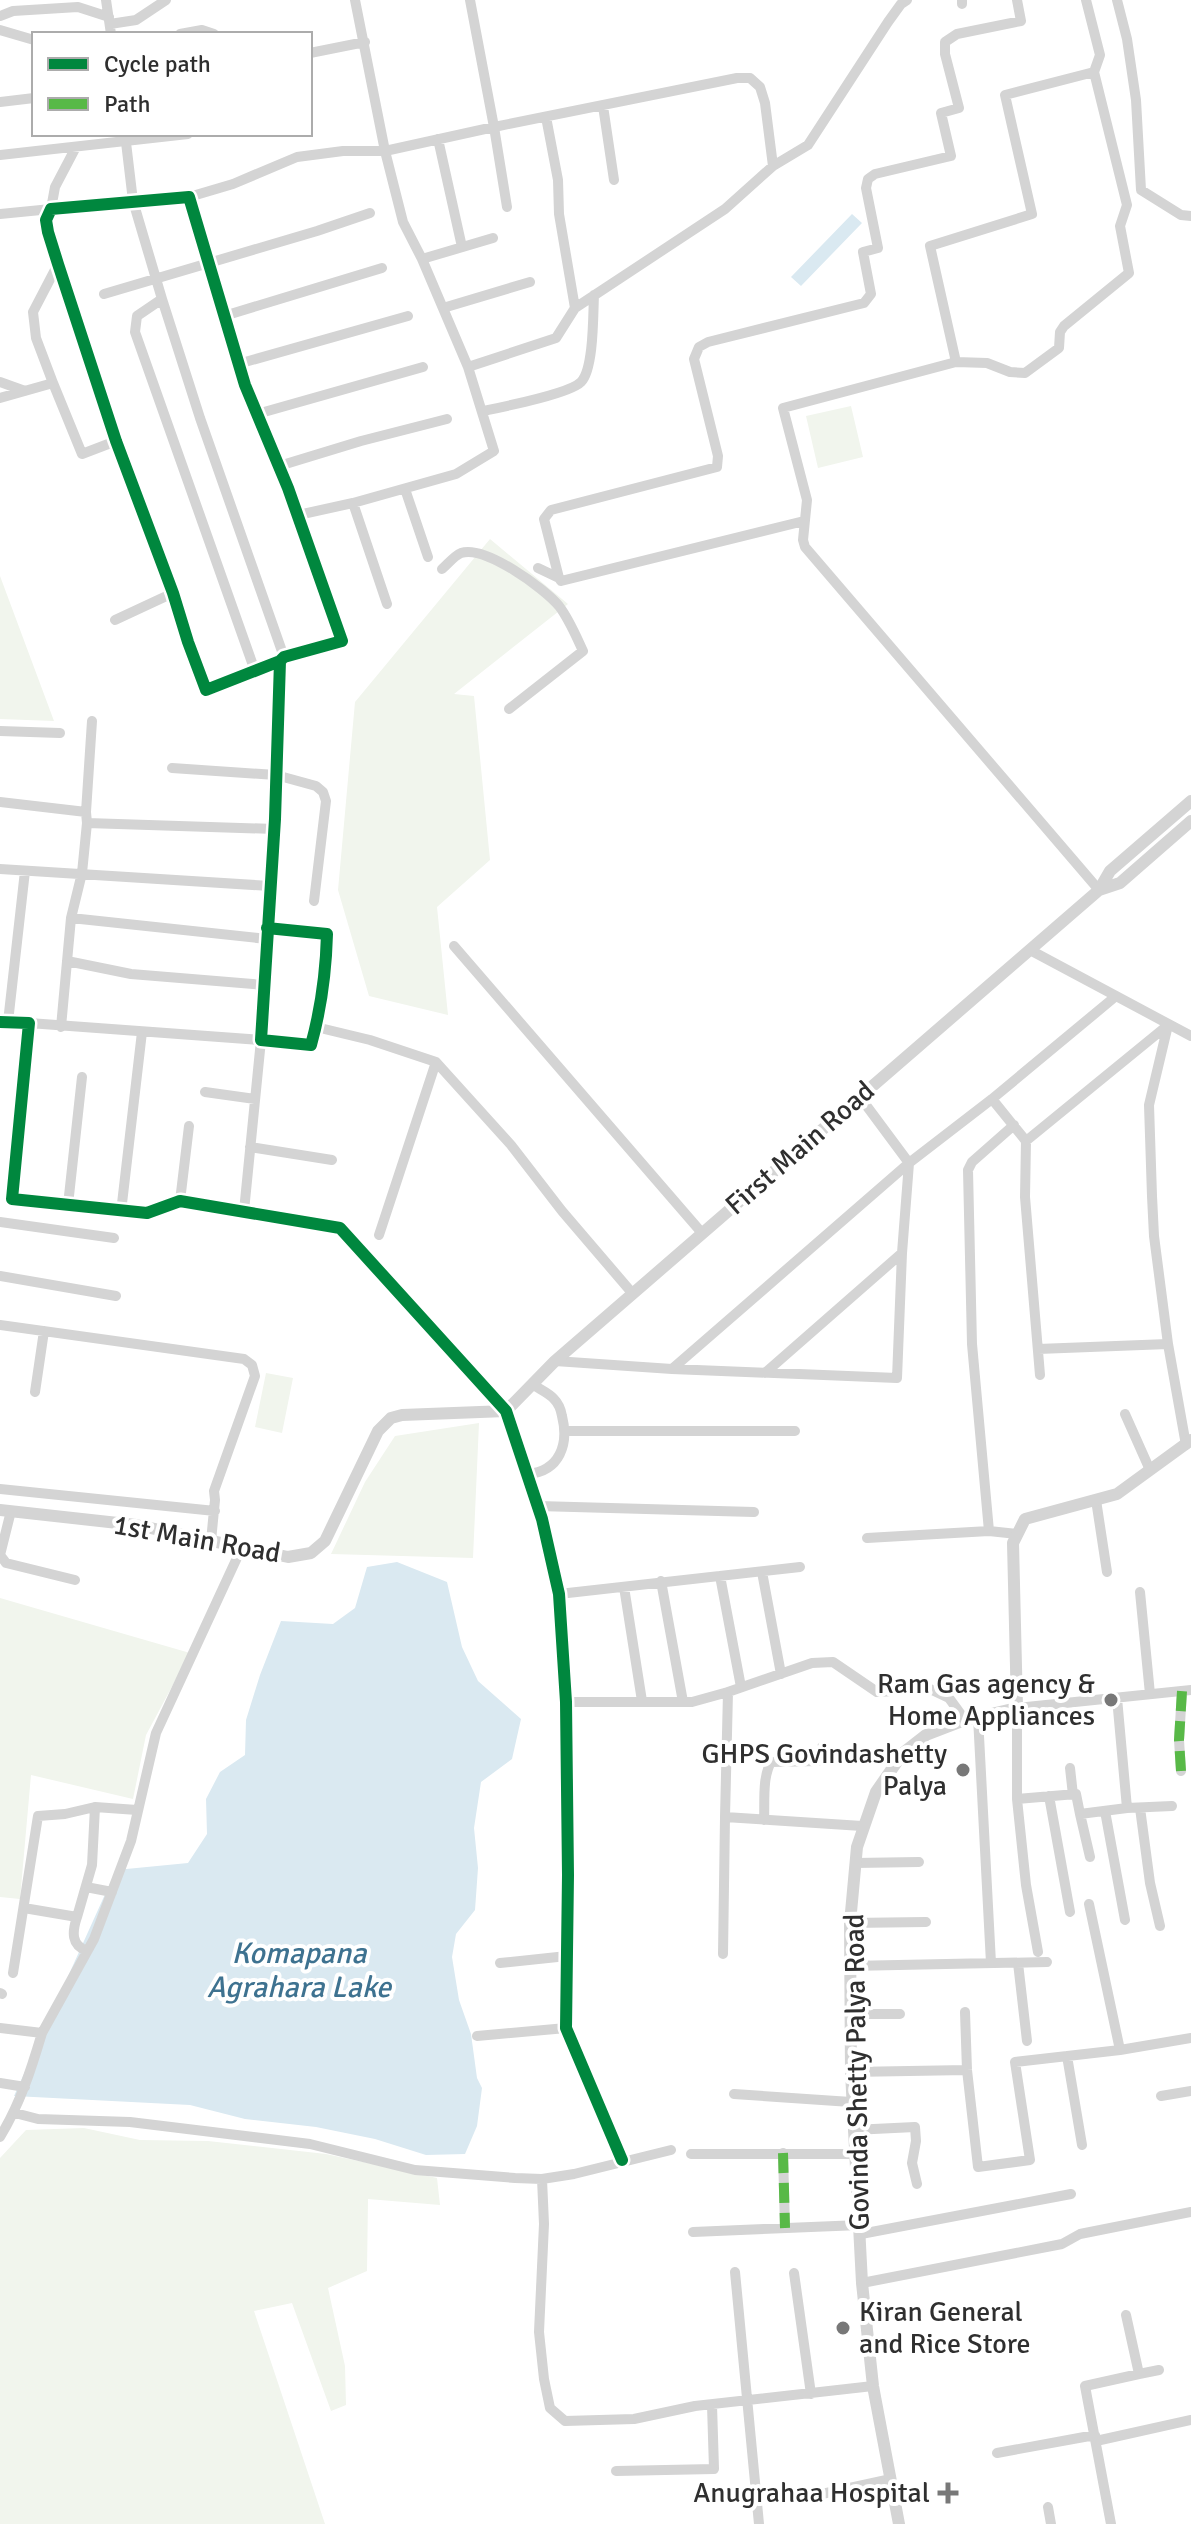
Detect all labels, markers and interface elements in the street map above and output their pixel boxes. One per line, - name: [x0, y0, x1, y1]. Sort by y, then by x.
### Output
- legend: [32, 32, 312, 136]
- text: Cycle path: [104, 49, 211, 79]
- text: Path: [104, 89, 150, 119]
- street label: First Main Road: [718, 1074, 882, 1222]
- street label: 1st Main Road: [111, 1508, 283, 1570]
- place label: Ram Gas agency & Home Appliances: [877, 1667, 1095, 1733]
- marker: Ram Gas agency & Home Appliances: [1102, 1691, 1120, 1709]
- place label: GHPS Govindashetty Palya: [702, 1737, 947, 1803]
- marker: GHPS Govindashetty Palya: [954, 1761, 972, 1779]
- street label: Govinda Shetty Palya Road: [837, 1913, 877, 2231]
- water label: Komapana Agrahara Lake: [207, 1935, 393, 2006]
- place label: Kiran General and Rice Store: [859, 2295, 1031, 2361]
- marker: Kiran General and Rice Store: [834, 2319, 852, 2337]
- place label: Anugrahaa Hospital: [693, 2476, 930, 2510]
- marker: Anugrahaa Hospital: [937, 2482, 959, 2504]

